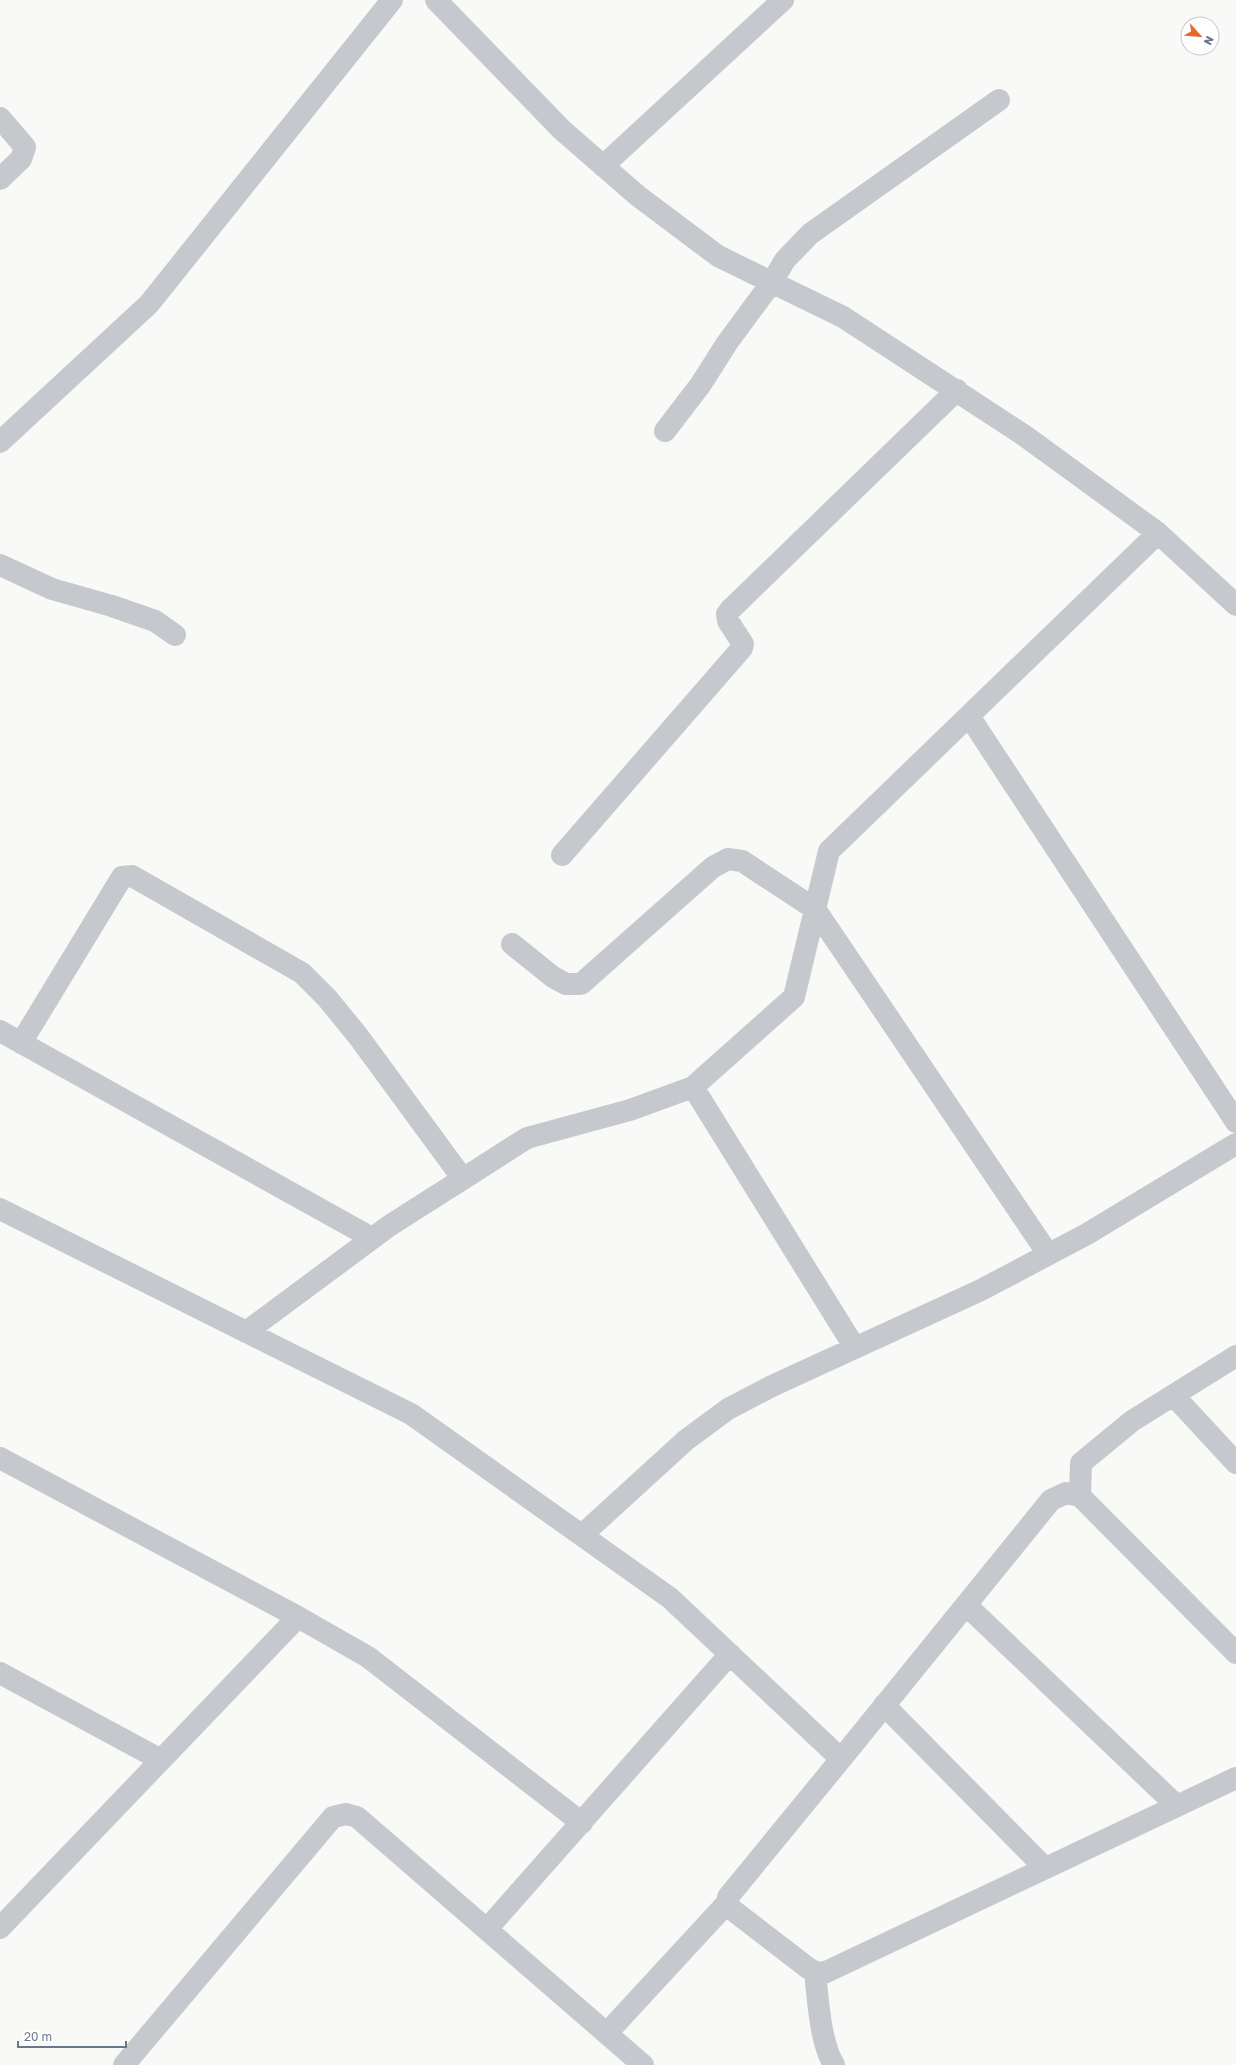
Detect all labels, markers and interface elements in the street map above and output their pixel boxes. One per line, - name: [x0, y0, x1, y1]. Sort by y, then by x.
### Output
- north arrow: [1180, 16, 1220, 56]
- text: N: [1202, 34, 1217, 47]
- scale bar: [18, 2023, 126, 2049]
- text: 20 m: [24, 2029, 52, 2044]

